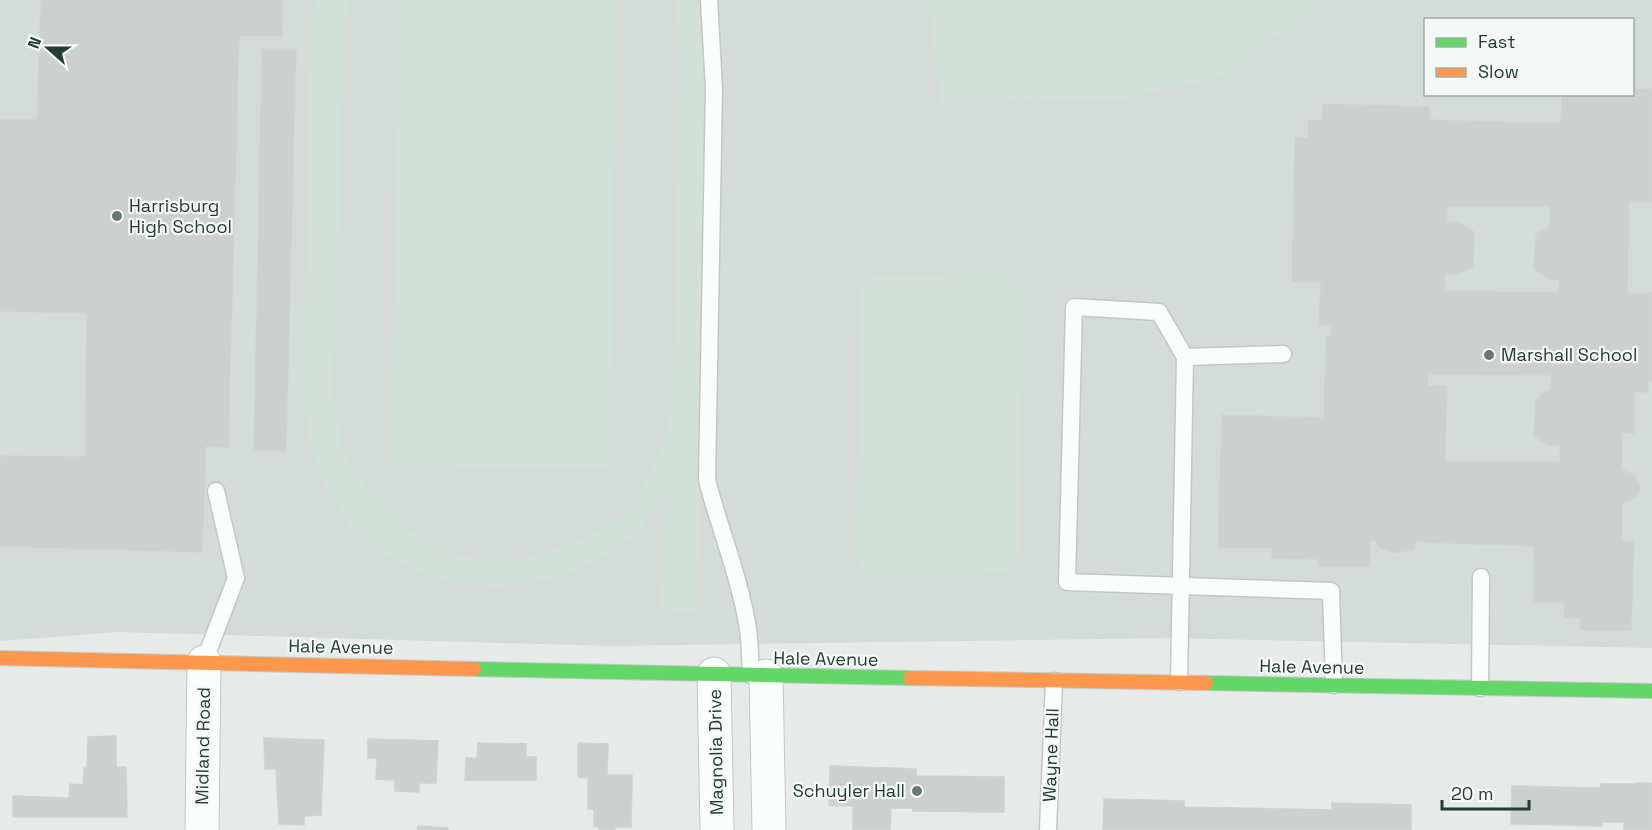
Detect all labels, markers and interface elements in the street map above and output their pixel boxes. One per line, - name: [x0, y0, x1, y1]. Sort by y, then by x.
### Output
- north arrow: [18, 18, 78, 78]
- legend: [1424, 18, 1634, 96]
- text: Fast: [1478, 30, 1515, 53]
- text: N: [23, 34, 46, 52]
- text: Slow: [1478, 60, 1519, 83]
- place label: Harrisburg High School: [129, 194, 232, 238]
- marker: Harrisburg High School: [110, 209, 124, 223]
- place label: Marshall School: [1501, 343, 1637, 366]
- marker: Marshall School: [1482, 348, 1496, 362]
- street label: Hale Avenue: [288, 634, 394, 659]
- street label: Hale Avenue: [773, 646, 879, 671]
- street label: Hale Avenue: [1259, 654, 1365, 679]
- street label: Midland Road: [190, 687, 215, 805]
- street label: Magnolia Drive: [703, 689, 728, 815]
- street label: Wayne Hall: [1037, 708, 1064, 802]
- scale bar: [1442, 773, 1529, 811]
- place label: Schuyler Hall: [793, 779, 905, 802]
- text: 20 m: [1451, 782, 1494, 805]
- marker: Schuyler Hall: [910, 784, 924, 798]

